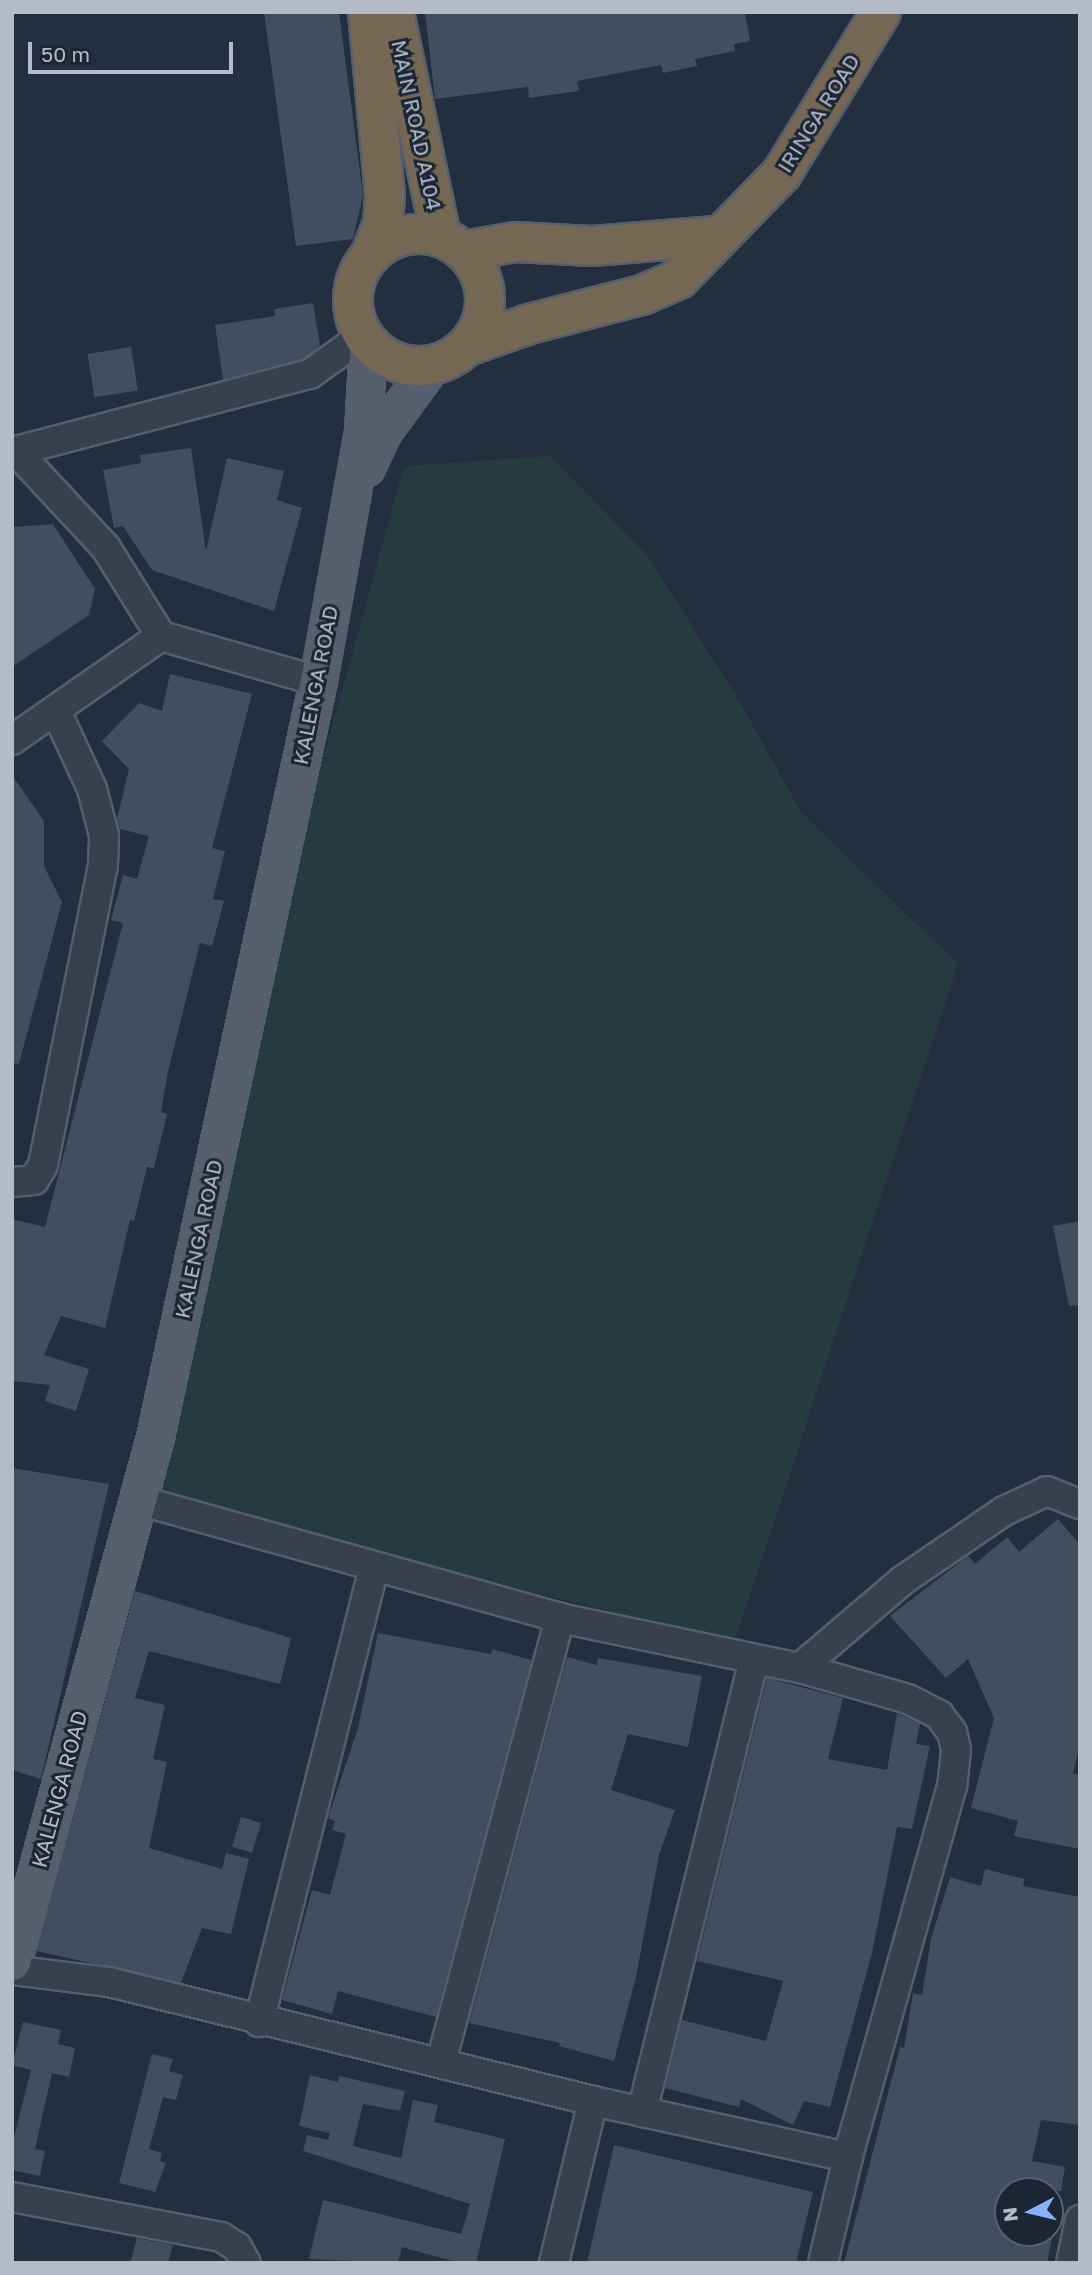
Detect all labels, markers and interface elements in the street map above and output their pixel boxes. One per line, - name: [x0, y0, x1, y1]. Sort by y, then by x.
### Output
- scale bar: [32, 28, 236, 72]
- street label: MAIN ROAD A104: [387, 38, 447, 212]
- text: 50 m: [41, 41, 90, 67]
- street label: IRINGA ROAD: [771, 49, 865, 177]
- street label: KALENGA ROAD: [287, 603, 343, 767]
- street label: KALENGA ROAD: [169, 1157, 227, 1321]
- street label: KALENGA ROAD: [26, 1708, 92, 1870]
- north arrow: [994, 2177, 1064, 2247]
- text: N: [997, 2206, 1022, 2223]

